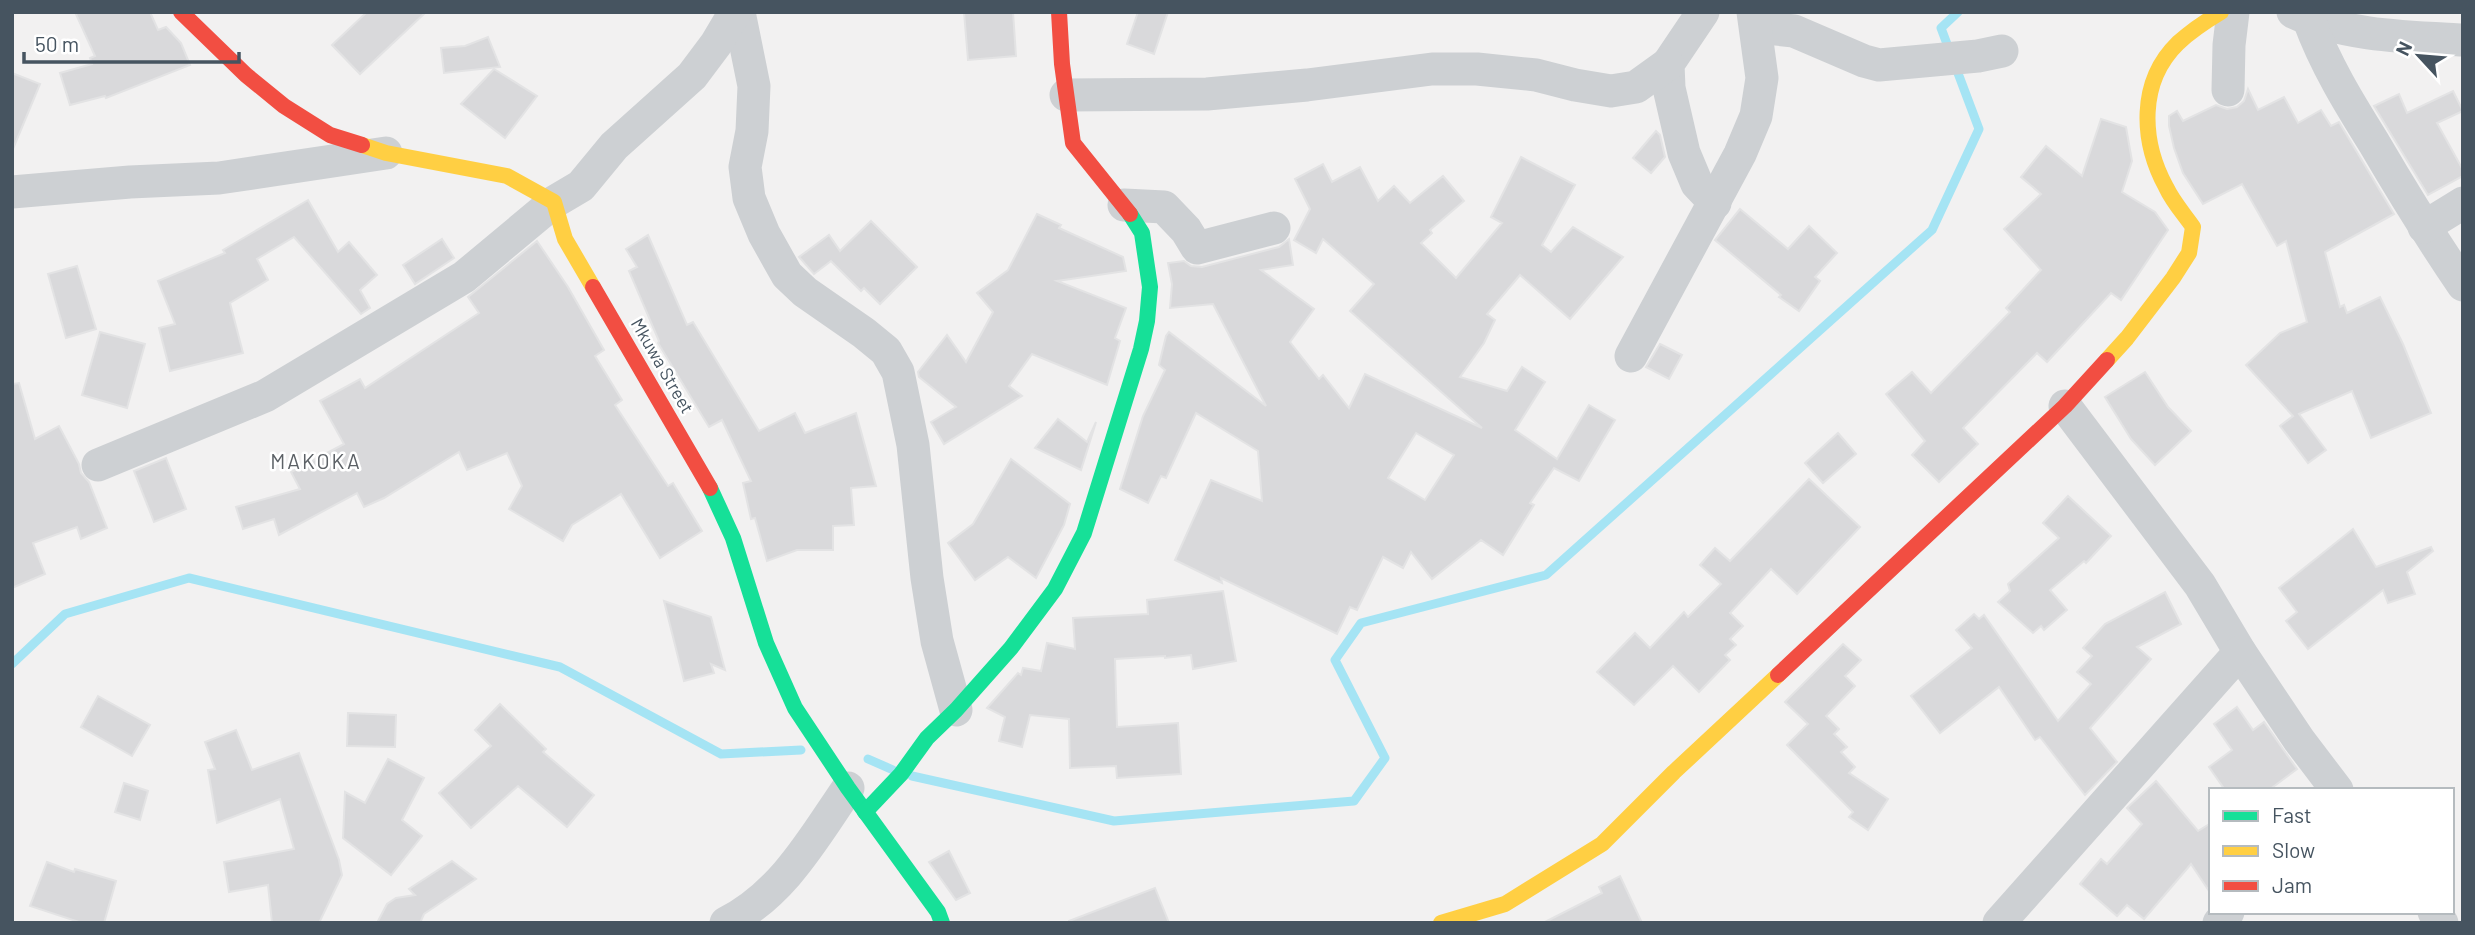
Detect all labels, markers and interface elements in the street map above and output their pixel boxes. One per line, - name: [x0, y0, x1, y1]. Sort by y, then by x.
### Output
- scale bar: [24, 21, 240, 65]
- north arrow: [2384, 21, 2454, 91]
- text: 50 m: [35, 31, 79, 56]
- text: N: [2390, 38, 2416, 59]
- street label: Mkuwa Street: [627, 314, 699, 417]
- district label: MAKOKA: [270, 448, 362, 473]
- legend: [2209, 788, 2454, 914]
- text: Fast: [2272, 802, 2312, 827]
- text: Slow: [2272, 837, 2315, 862]
- text: Jam: [2272, 872, 2312, 897]

